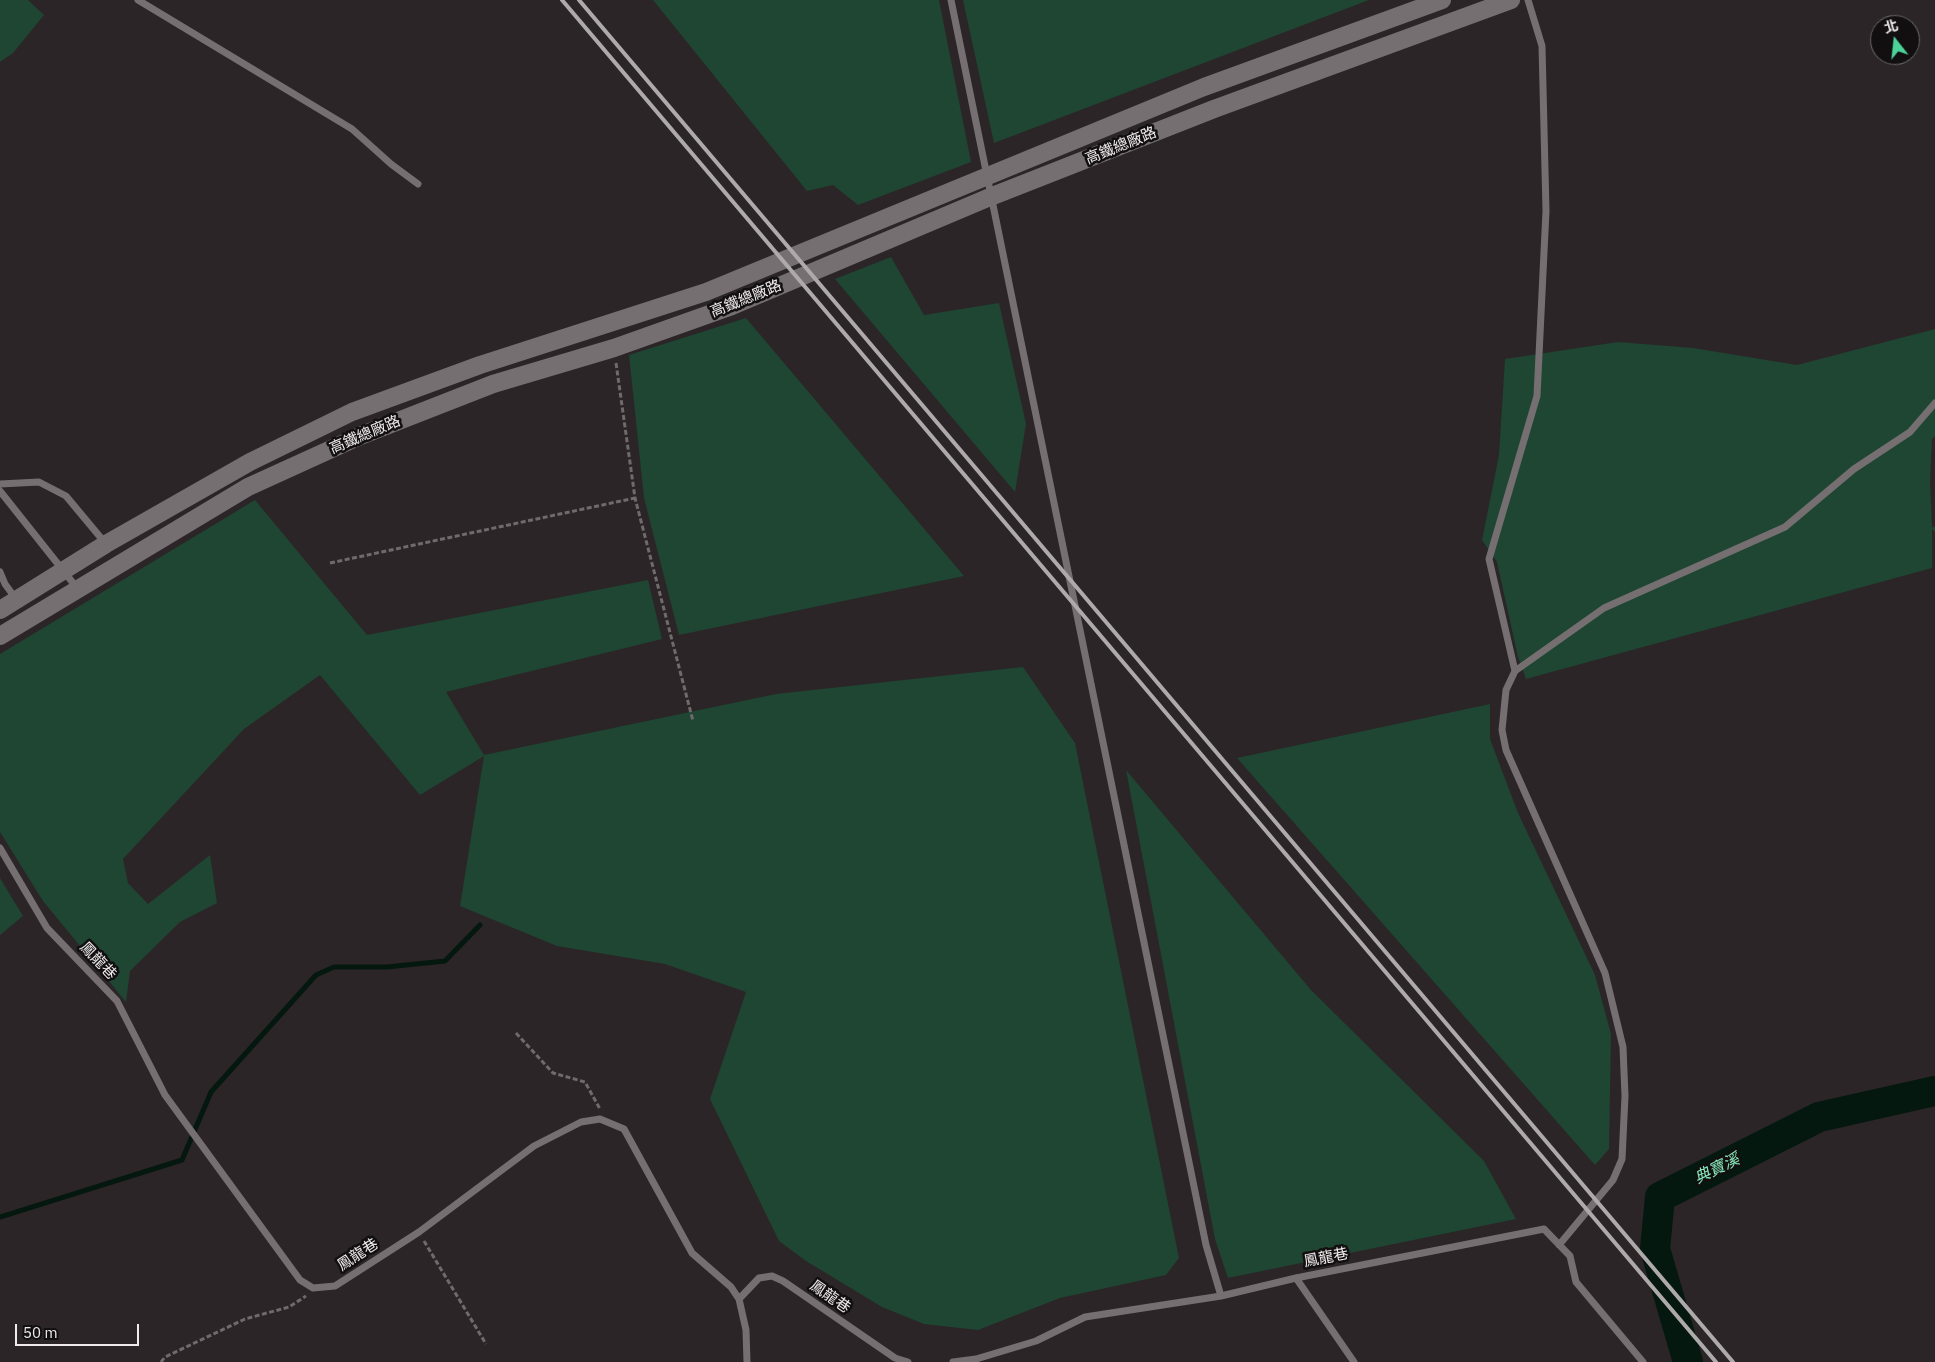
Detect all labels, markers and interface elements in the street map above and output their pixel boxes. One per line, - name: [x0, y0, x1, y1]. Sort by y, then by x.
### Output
- north arrow: [1870, 15, 1920, 65]
- text: 北: [1882, 16, 1900, 37]
- street label: 高鐵總廠路: [1083, 124, 1159, 168]
- street label: 高鐵總廠路: [708, 277, 784, 321]
- street label: 高鐵總廠路: [327, 412, 403, 458]
- street label: 鳳龍巷: [76, 939, 120, 983]
- water label: 典寶溪: [1691, 1150, 1743, 1188]
- street label: 鳳龍巷: [334, 1235, 382, 1275]
- street label: 鳳龍巷: [1302, 1245, 1350, 1271]
- street label: 鳳龍巷: [806, 1277, 854, 1317]
- scale bar: [18, 1314, 141, 1346]
- text: 50 m: [23, 1323, 58, 1342]

